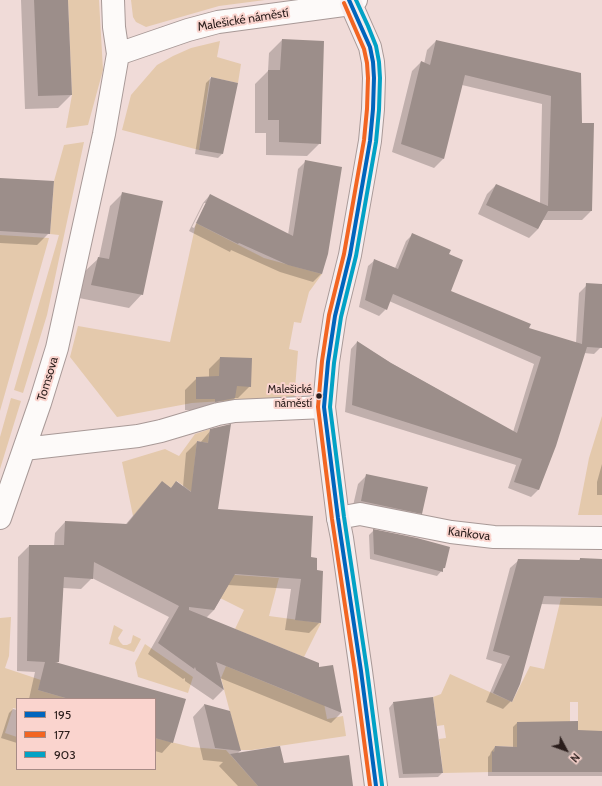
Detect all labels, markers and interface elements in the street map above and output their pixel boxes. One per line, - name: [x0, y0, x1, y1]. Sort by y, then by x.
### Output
- street label: Malešické náměstí: [196, 6, 290, 34]
- street label: Tomsova: [34, 355, 62, 403]
- place label: Malešické náměstí: [267, 383, 312, 409]
- marker: Malešické náměstí: [314, 391, 324, 401]
- street label: Kaňkova: [447, 524, 491, 544]
- legend: [16, 698, 156, 770]
- text: 195: [54, 707, 71, 722]
- text: 177: [54, 727, 70, 742]
- north arrow: [546, 730, 586, 770]
- text: 903: [54, 747, 76, 762]
- text: N: [567, 750, 583, 765]

